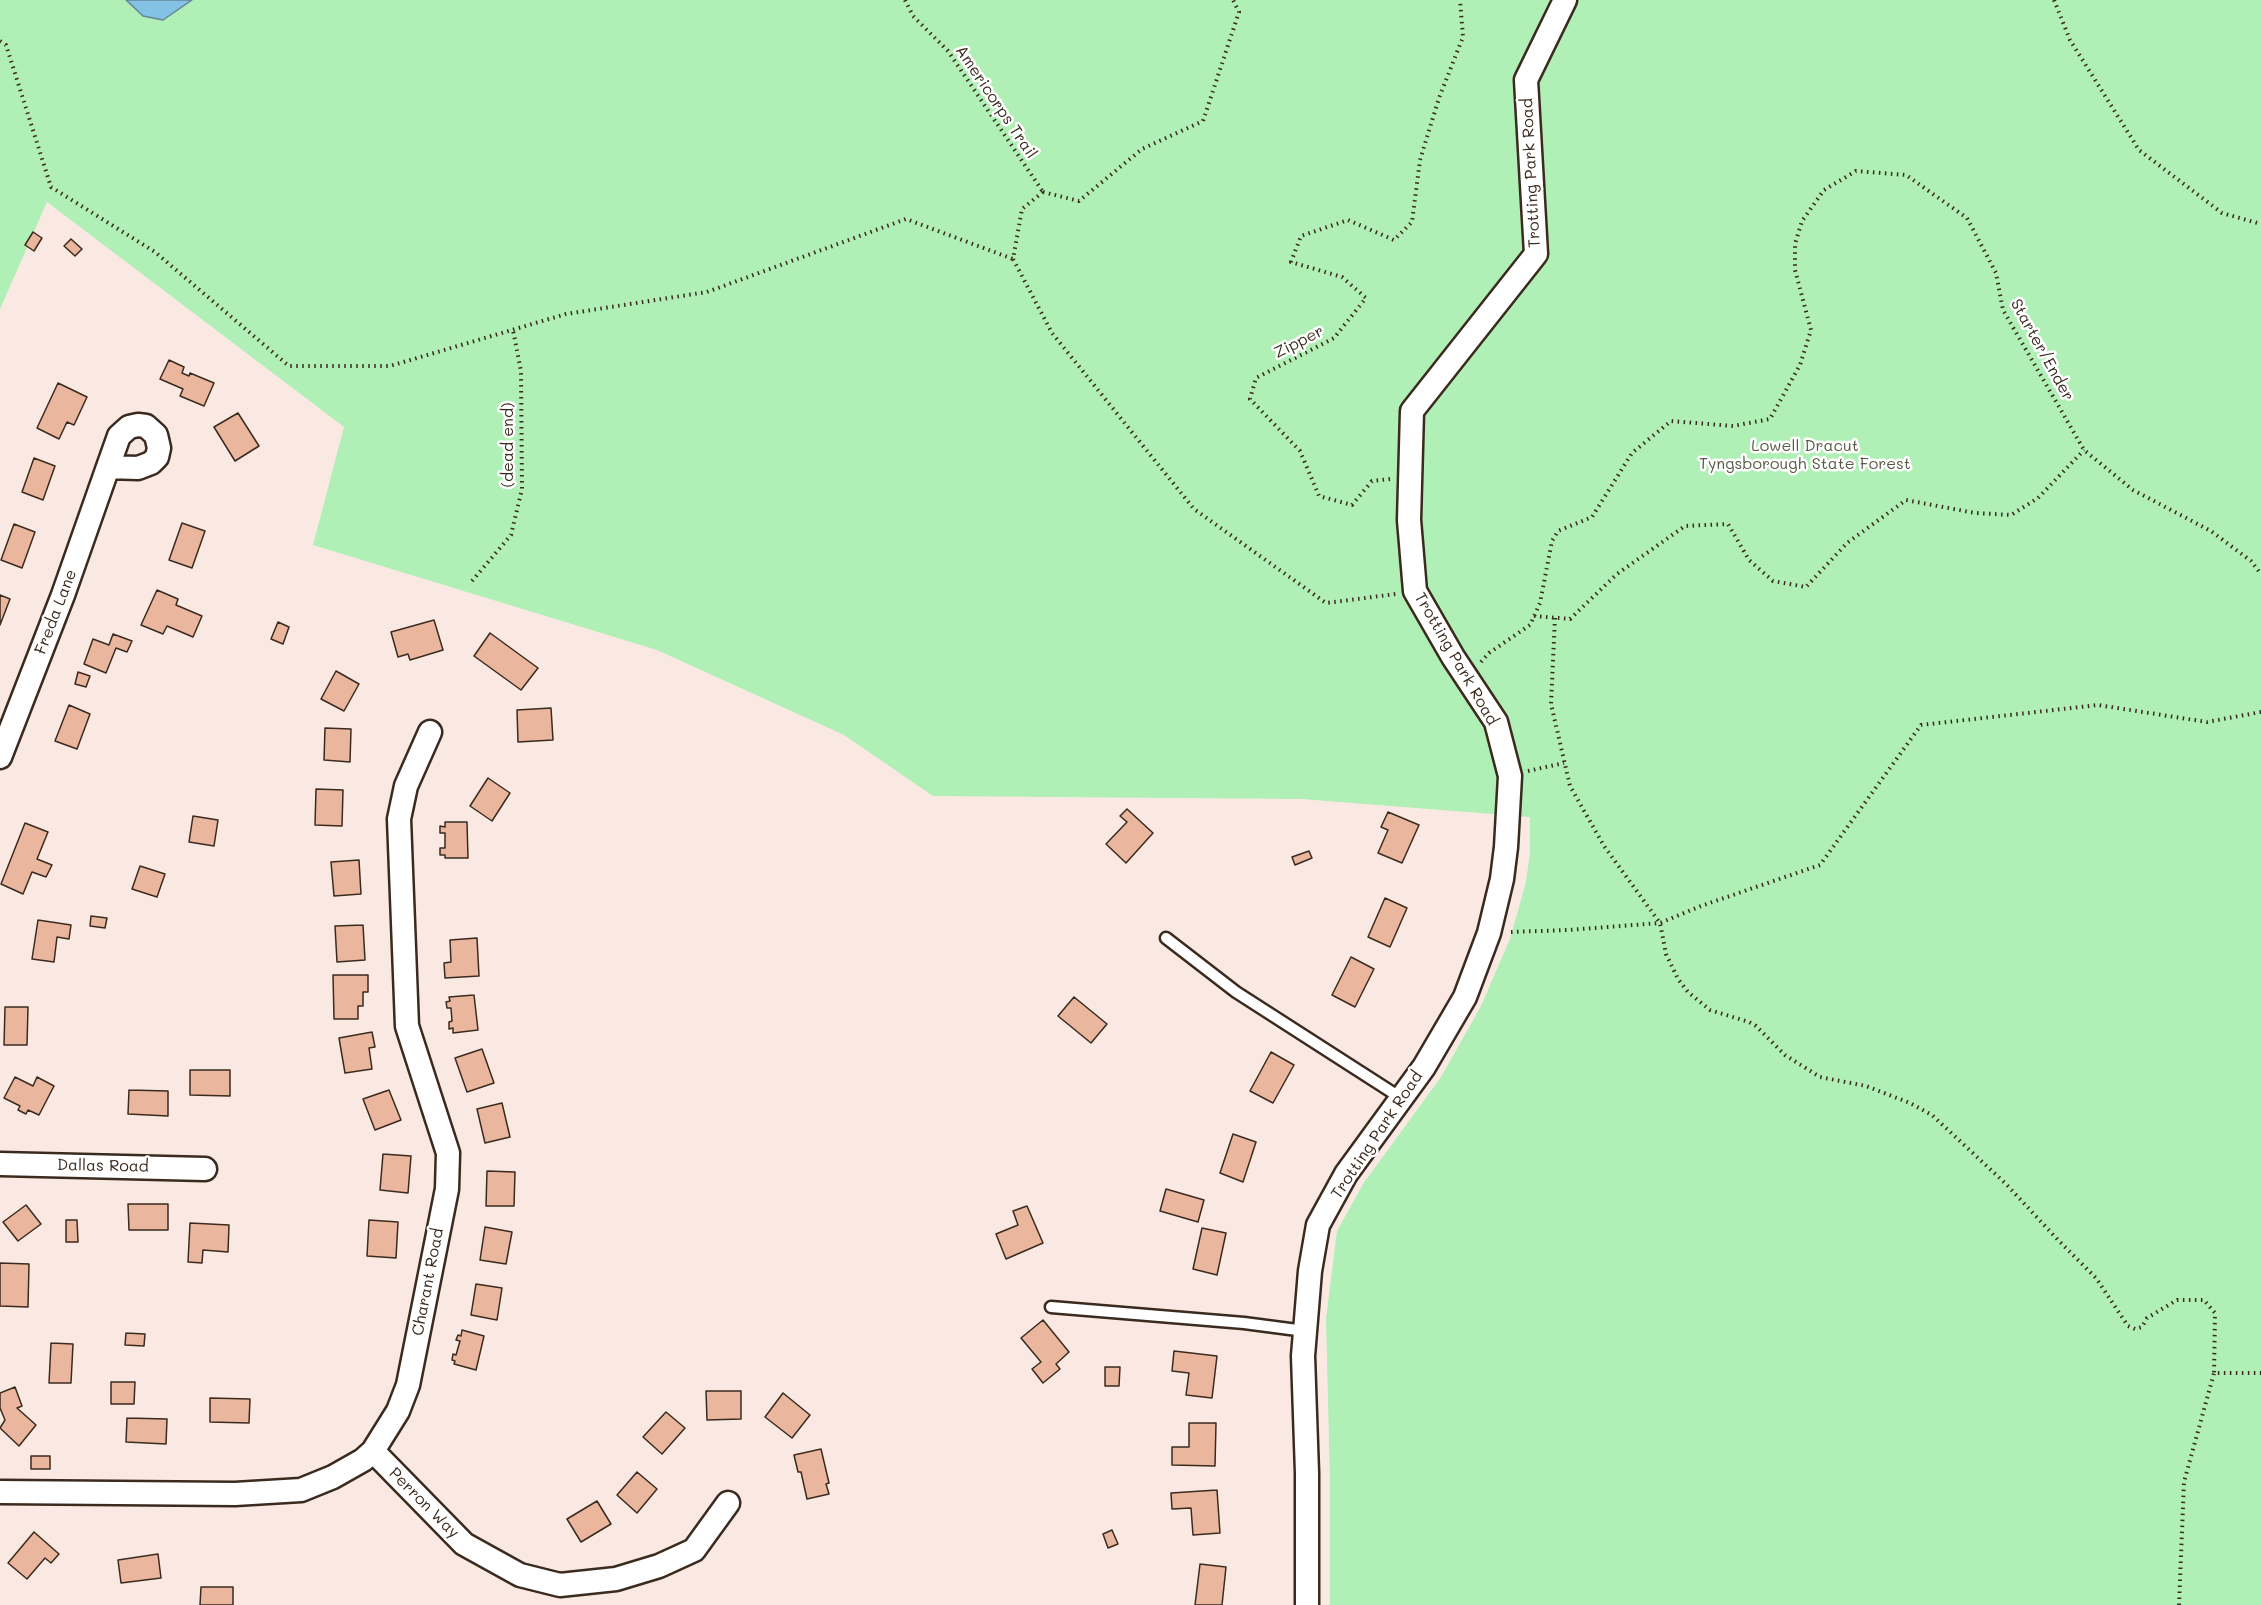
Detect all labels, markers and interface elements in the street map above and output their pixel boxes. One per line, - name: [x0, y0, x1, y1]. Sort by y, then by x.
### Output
- street label: Americorps Trail: [951, 42, 1041, 162]
- street label: Trotting Park Road: [1517, 98, 1545, 248]
- street label: Starter/Ender: [2006, 296, 2078, 404]
- street label: Zipper: [1271, 321, 1327, 363]
- street label: (dead end): [498, 402, 518, 488]
- park label: Lowell Dracut Tyngsborough State Forest: [1699, 436, 1911, 474]
- street label: Freda Lane: [31, 567, 81, 657]
- street label: Trotting Park Road: [1410, 589, 1502, 729]
- street label: Trotting Park Road: [1327, 1067, 1427, 1203]
- street label: Dallas Road: [57, 1156, 149, 1176]
- street label: Charant Road: [408, 1227, 448, 1337]
- street label: Perron Way: [385, 1464, 463, 1542]

